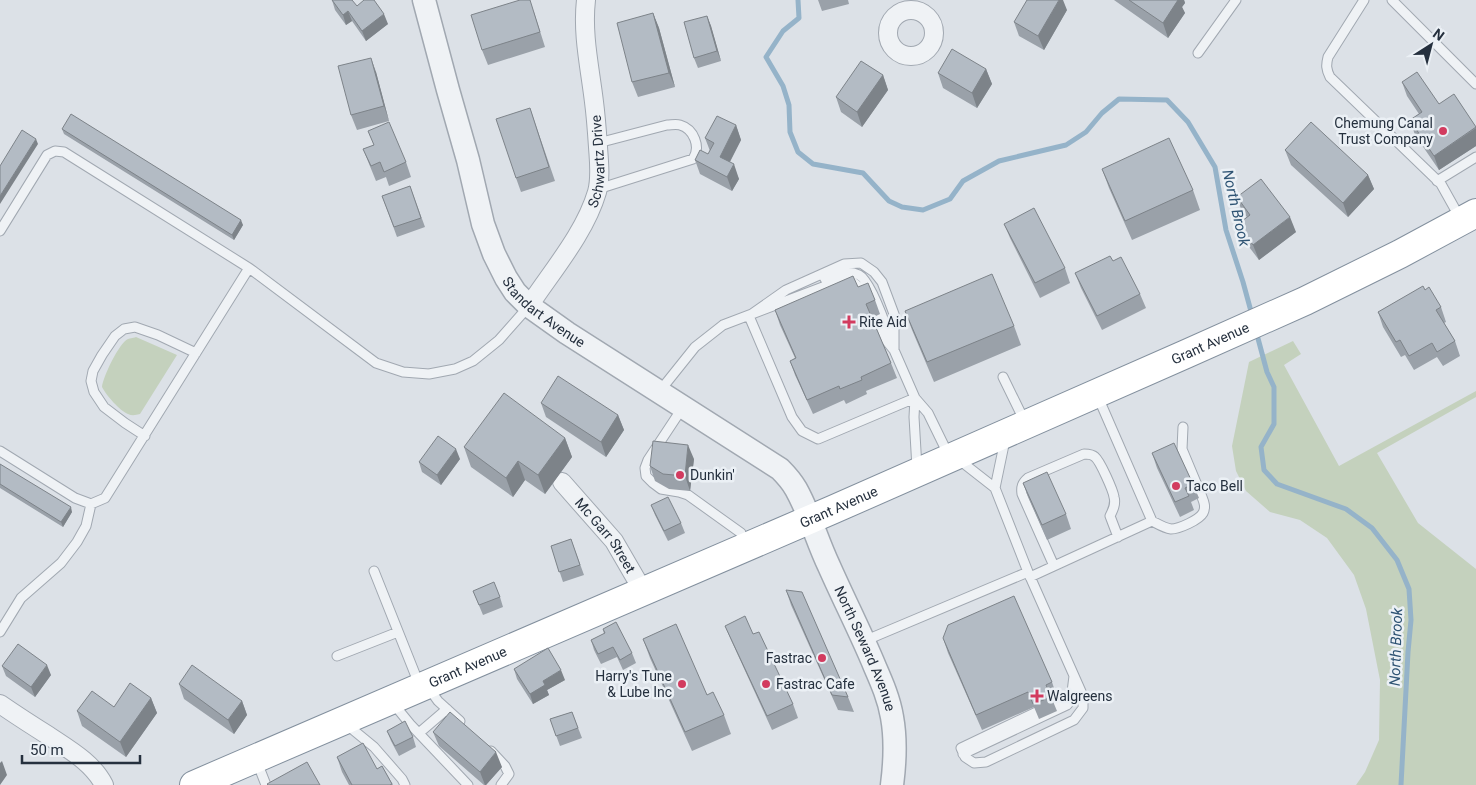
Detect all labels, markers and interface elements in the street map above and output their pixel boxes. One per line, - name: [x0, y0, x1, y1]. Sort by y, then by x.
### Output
- north arrow: [1406, 20, 1456, 70]
- text: N: [1430, 25, 1447, 44]
- street label: Schwartz Drive: [584, 114, 608, 210]
- place label: Chemung Canal Trust Company: [1334, 115, 1433, 147]
- marker: Chemung Canal Trust Company: [1437, 125, 1449, 137]
- water label: North Brook: [1218, 168, 1254, 249]
- street label: Standart Avenue: [499, 274, 588, 350]
- place label: Rite Aid: [859, 314, 907, 330]
- marker: Rite Aid: [843, 316, 855, 328]
- street label: Grant Avenue: [1169, 319, 1251, 367]
- place label: Dunkin': [690, 467, 735, 483]
- marker: Dunkin': [674, 469, 686, 481]
- place label: Taco Bell: [1186, 478, 1243, 494]
- marker: Taco Bell: [1170, 480, 1182, 492]
- street label: Grant Avenue: [797, 483, 880, 531]
- street label: Mc Garr Street: [572, 495, 639, 576]
- street label: North Seward Avenue: [831, 584, 899, 713]
- water label: North Brook: [1386, 607, 1406, 686]
- street label: Grant Avenue: [426, 643, 509, 691]
- place label: Fastrac: [766, 650, 812, 666]
- marker: Fastrac: [816, 652, 828, 664]
- place label: Harry's Tune & Lube Inc: [595, 668, 672, 700]
- place label: Fastrac Cafe: [776, 676, 855, 692]
- marker: Harry's Tune & Lube Inc: [676, 678, 688, 690]
- marker: Fastrac Cafe: [760, 678, 772, 690]
- place label: Walgreens: [1047, 688, 1113, 704]
- marker: Walgreens: [1031, 690, 1043, 702]
- scale bar: [22, 732, 140, 764]
- text: 50 m: [30, 741, 64, 759]

